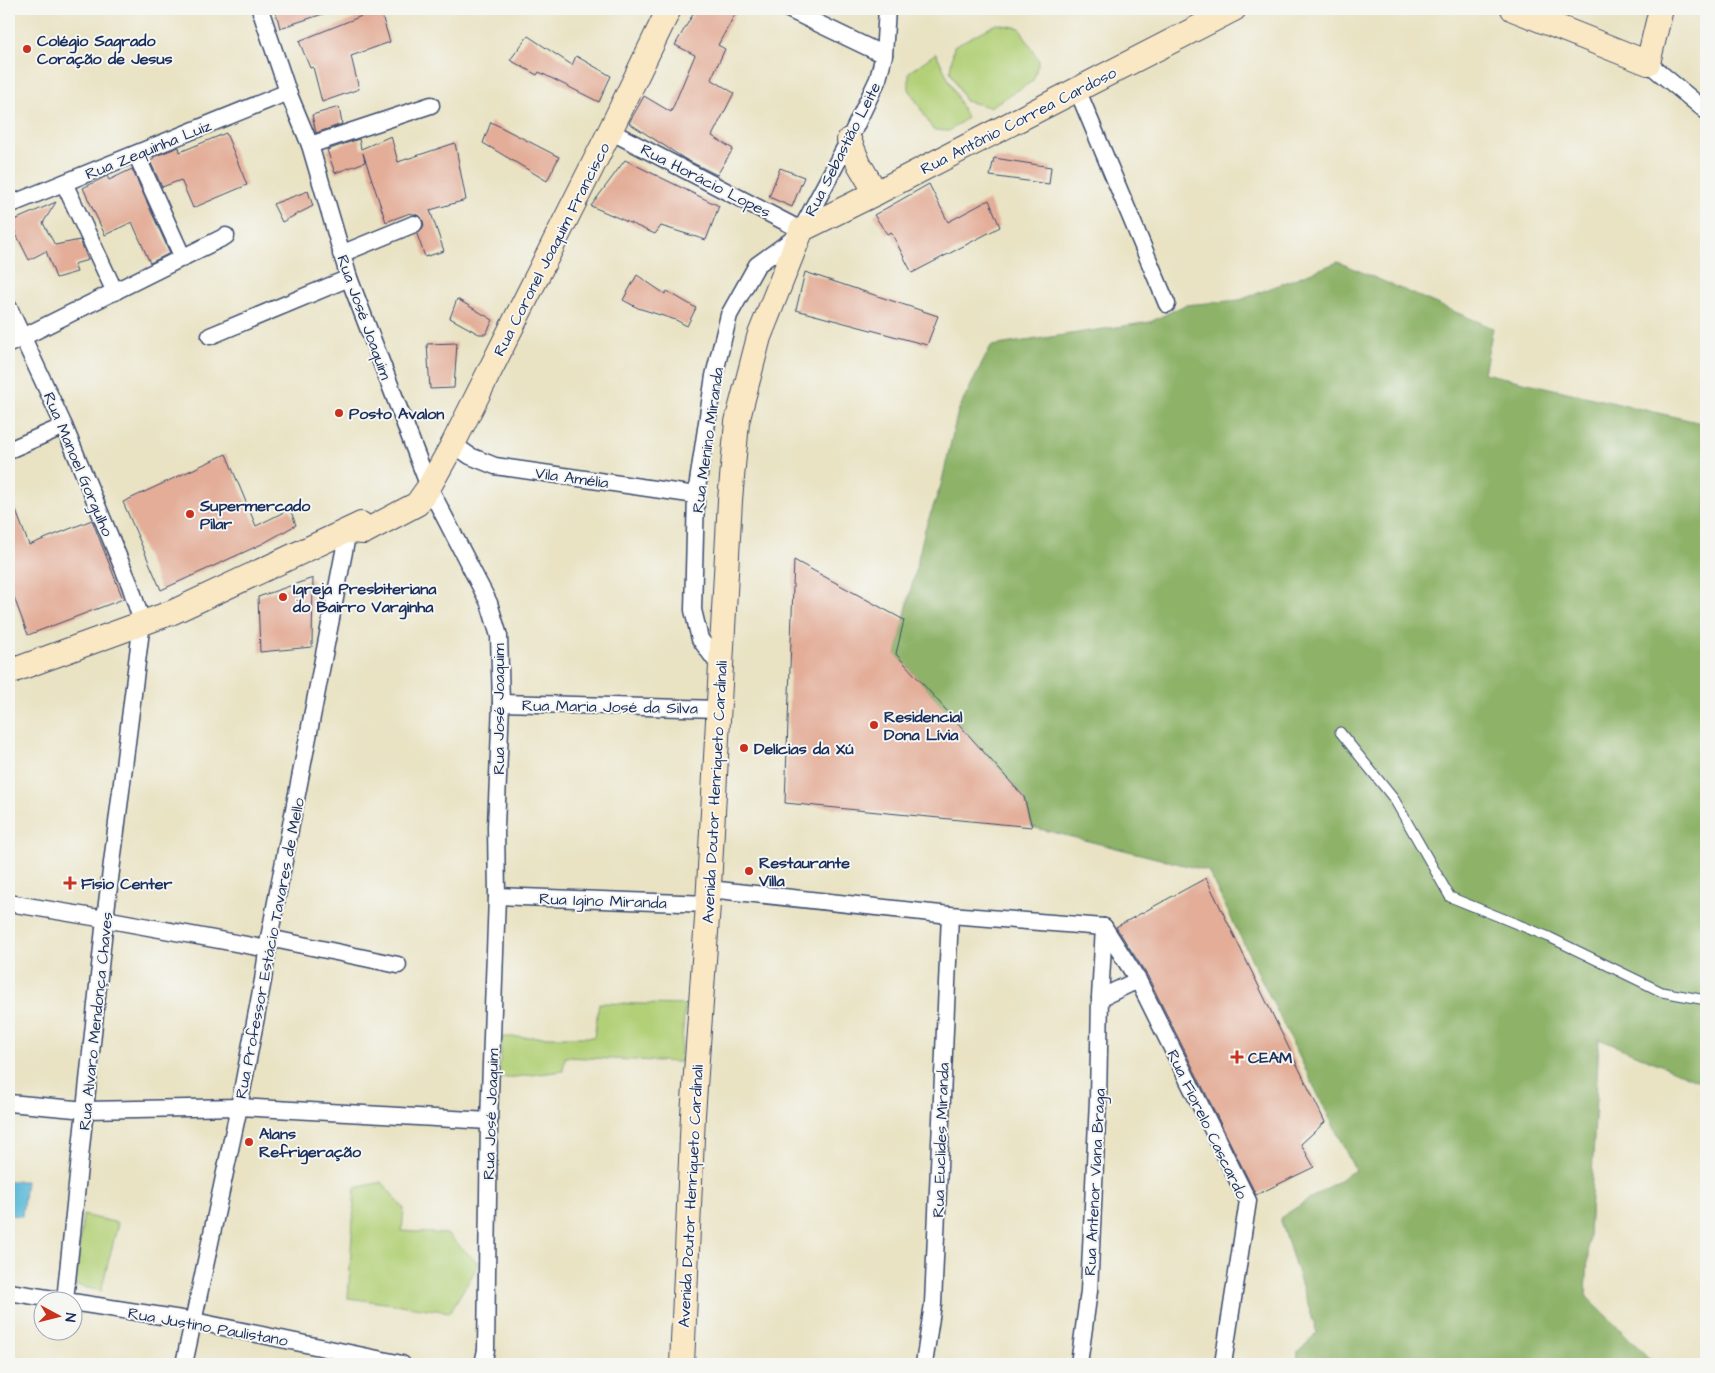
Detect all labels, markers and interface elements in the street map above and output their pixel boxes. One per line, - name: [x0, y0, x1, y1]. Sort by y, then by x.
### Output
- place label: Colégio Sagrado Coração de Jesus: [37, 30, 173, 70]
- marker: Colégio Sagrado Coração de Jesus: [21, 43, 33, 55]
- street label: Rua Antônio Correa Cardoso: [917, 62, 1120, 180]
- street label: Rua Sebastião Leite: [800, 78, 886, 220]
- street label: Rua Zequinha Luiz: [82, 115, 215, 185]
- street label: Rua Coronel Joaquim Francisco: [488, 139, 615, 360]
- street label: Rua Horácio Lopes: [637, 139, 774, 223]
- street label: Rua José Joaquim: [331, 252, 397, 383]
- street label: Rua Menino Miranda: [687, 366, 729, 514]
- street label: Rua Manoel Gorgulho: [37, 389, 118, 540]
- place label: Posto Avalon: [349, 403, 444, 425]
- marker: Posto Avalon: [333, 407, 345, 419]
- street label: Vila Amélia: [534, 462, 610, 494]
- place label: Supermercado Pilar: [199, 495, 311, 535]
- marker: Supermercado Pilar: [184, 508, 196, 520]
- place label: Igreja Presbiteriana do Bairro Varginha: [292, 578, 437, 620]
- marker: Igreja Presbiteriana do Bairro Varginha: [277, 591, 289, 603]
- street label: Rua José Joaquim: [488, 643, 510, 775]
- street label: Avenida Doutor Henriqueto Cardinali: [697, 660, 733, 924]
- street label: Rua Maria José da Silva: [522, 694, 698, 720]
- place label: Residencial Dona Lívia: [884, 706, 963, 746]
- marker: Residencial Dona Lívia: [868, 719, 880, 731]
- place label: Delícias da Xú: [754, 738, 854, 760]
- marker: Delícias da Xú: [738, 742, 750, 754]
- street label: Rua Professor Estácio Tavares de Mello: [230, 796, 310, 1101]
- place label: Restaurante Villa: [758, 852, 850, 892]
- marker: Restaurante Villa: [743, 865, 755, 877]
- place label: Fisio Center: [81, 873, 172, 895]
- marker: Fisio Center: [63, 876, 77, 890]
- street label: Rua Igino Miranda: [539, 888, 667, 915]
- street label: Rua Alvaro Mendonça Chaves: [74, 911, 118, 1131]
- street label: Rua Fiorelo Cascardo: [1161, 1046, 1253, 1203]
- street label: Rua José Joaquim: [478, 1047, 504, 1180]
- place label: CEAM: [1248, 1047, 1292, 1069]
- marker: CEAM: [1230, 1050, 1244, 1064]
- street label: Rua Euclides Miranda: [927, 1062, 955, 1218]
- street label: Avenida Doutor Henriqueto Cardinali: [673, 1064, 709, 1328]
- street label: Rua Antenor Viana Braga: [1079, 1088, 1112, 1276]
- place label: Alans Refrigeração: [259, 1123, 362, 1165]
- marker: Alans Refrigeração: [243, 1136, 255, 1148]
- north arrow: [32, 1290, 82, 1340]
- street label: Rua Justino Paulistano: [126, 1302, 290, 1352]
- text: N: [59, 1312, 80, 1323]

